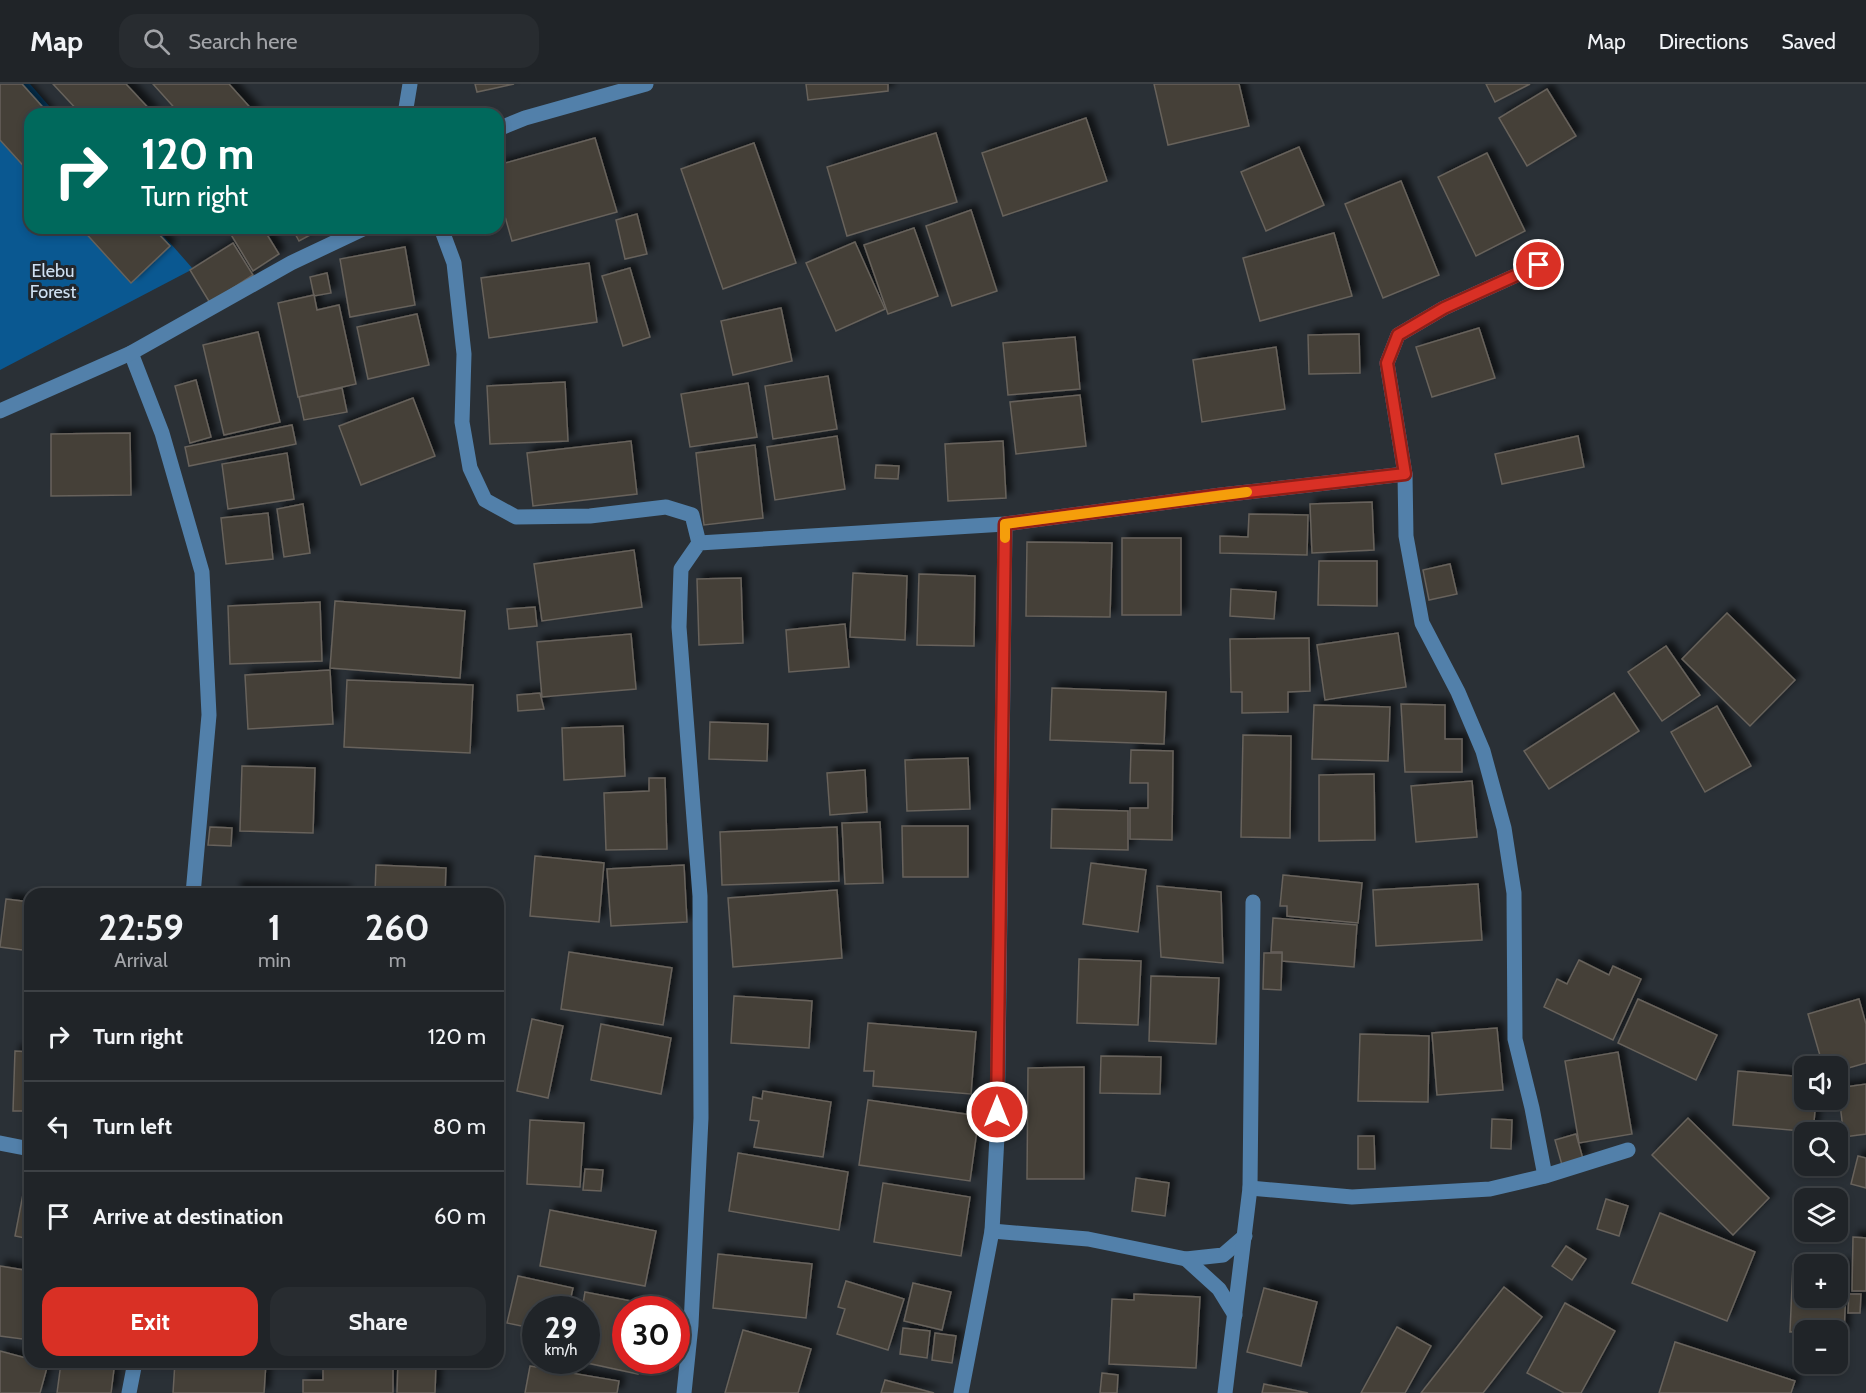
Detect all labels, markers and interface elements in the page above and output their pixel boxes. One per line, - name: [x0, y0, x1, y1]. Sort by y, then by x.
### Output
- search box: [119, 14, 539, 68]
- text: Map: [30, 24, 83, 58]
- icon: search: [140, 25, 173, 58]
- text: Search here: [188, 28, 297, 55]
- text: Map: [1587, 29, 1626, 54]
- text: Directions: [1659, 29, 1748, 54]
- text: Saved: [1781, 29, 1836, 54]
- text: 120 m: [141, 128, 254, 180]
- icon: right: [42, 132, 120, 210]
- text: Turn right: [141, 180, 248, 213]
- pin: [1513, 239, 1564, 290]
- icon: arrive: [1522, 248, 1555, 281]
- park label: Elebu Forest: [30, 260, 76, 303]
- text: 22:59: [98, 905, 184, 949]
- text: 1: [268, 905, 281, 949]
- text: 260: [365, 905, 430, 949]
- text: Arrival: [114, 948, 168, 972]
- text: min: [258, 948, 291, 972]
- text: m: [389, 948, 406, 972]
- icon: right: [42, 1020, 75, 1053]
- text: Turn right: [93, 1023, 183, 1050]
- text: 120 m: [428, 1023, 486, 1050]
- map controls: [1794, 1056, 1848, 1374]
- button: sound: [1794, 1056, 1848, 1110]
- position arrow: [965, 1080, 1029, 1144]
- icon: left: [42, 1110, 75, 1143]
- text: Turn left: [93, 1113, 172, 1140]
- text: 80 m: [433, 1113, 486, 1140]
- button: search: [1794, 1122, 1848, 1176]
- button: layers: [1794, 1188, 1848, 1242]
- icon: arrive: [42, 1200, 75, 1233]
- text: Arrive at destination: [93, 1203, 283, 1230]
- text: 60 m: [434, 1203, 486, 1230]
- button: +: [1794, 1254, 1848, 1308]
- button: Exit: [42, 1287, 258, 1356]
- button: Share: [270, 1287, 486, 1356]
- speed limit sign: 30: [612, 1296, 690, 1374]
- text: 29: [545, 1309, 577, 1346]
- button: −: [1794, 1320, 1848, 1374]
- text: km/h: [545, 1341, 577, 1359]

